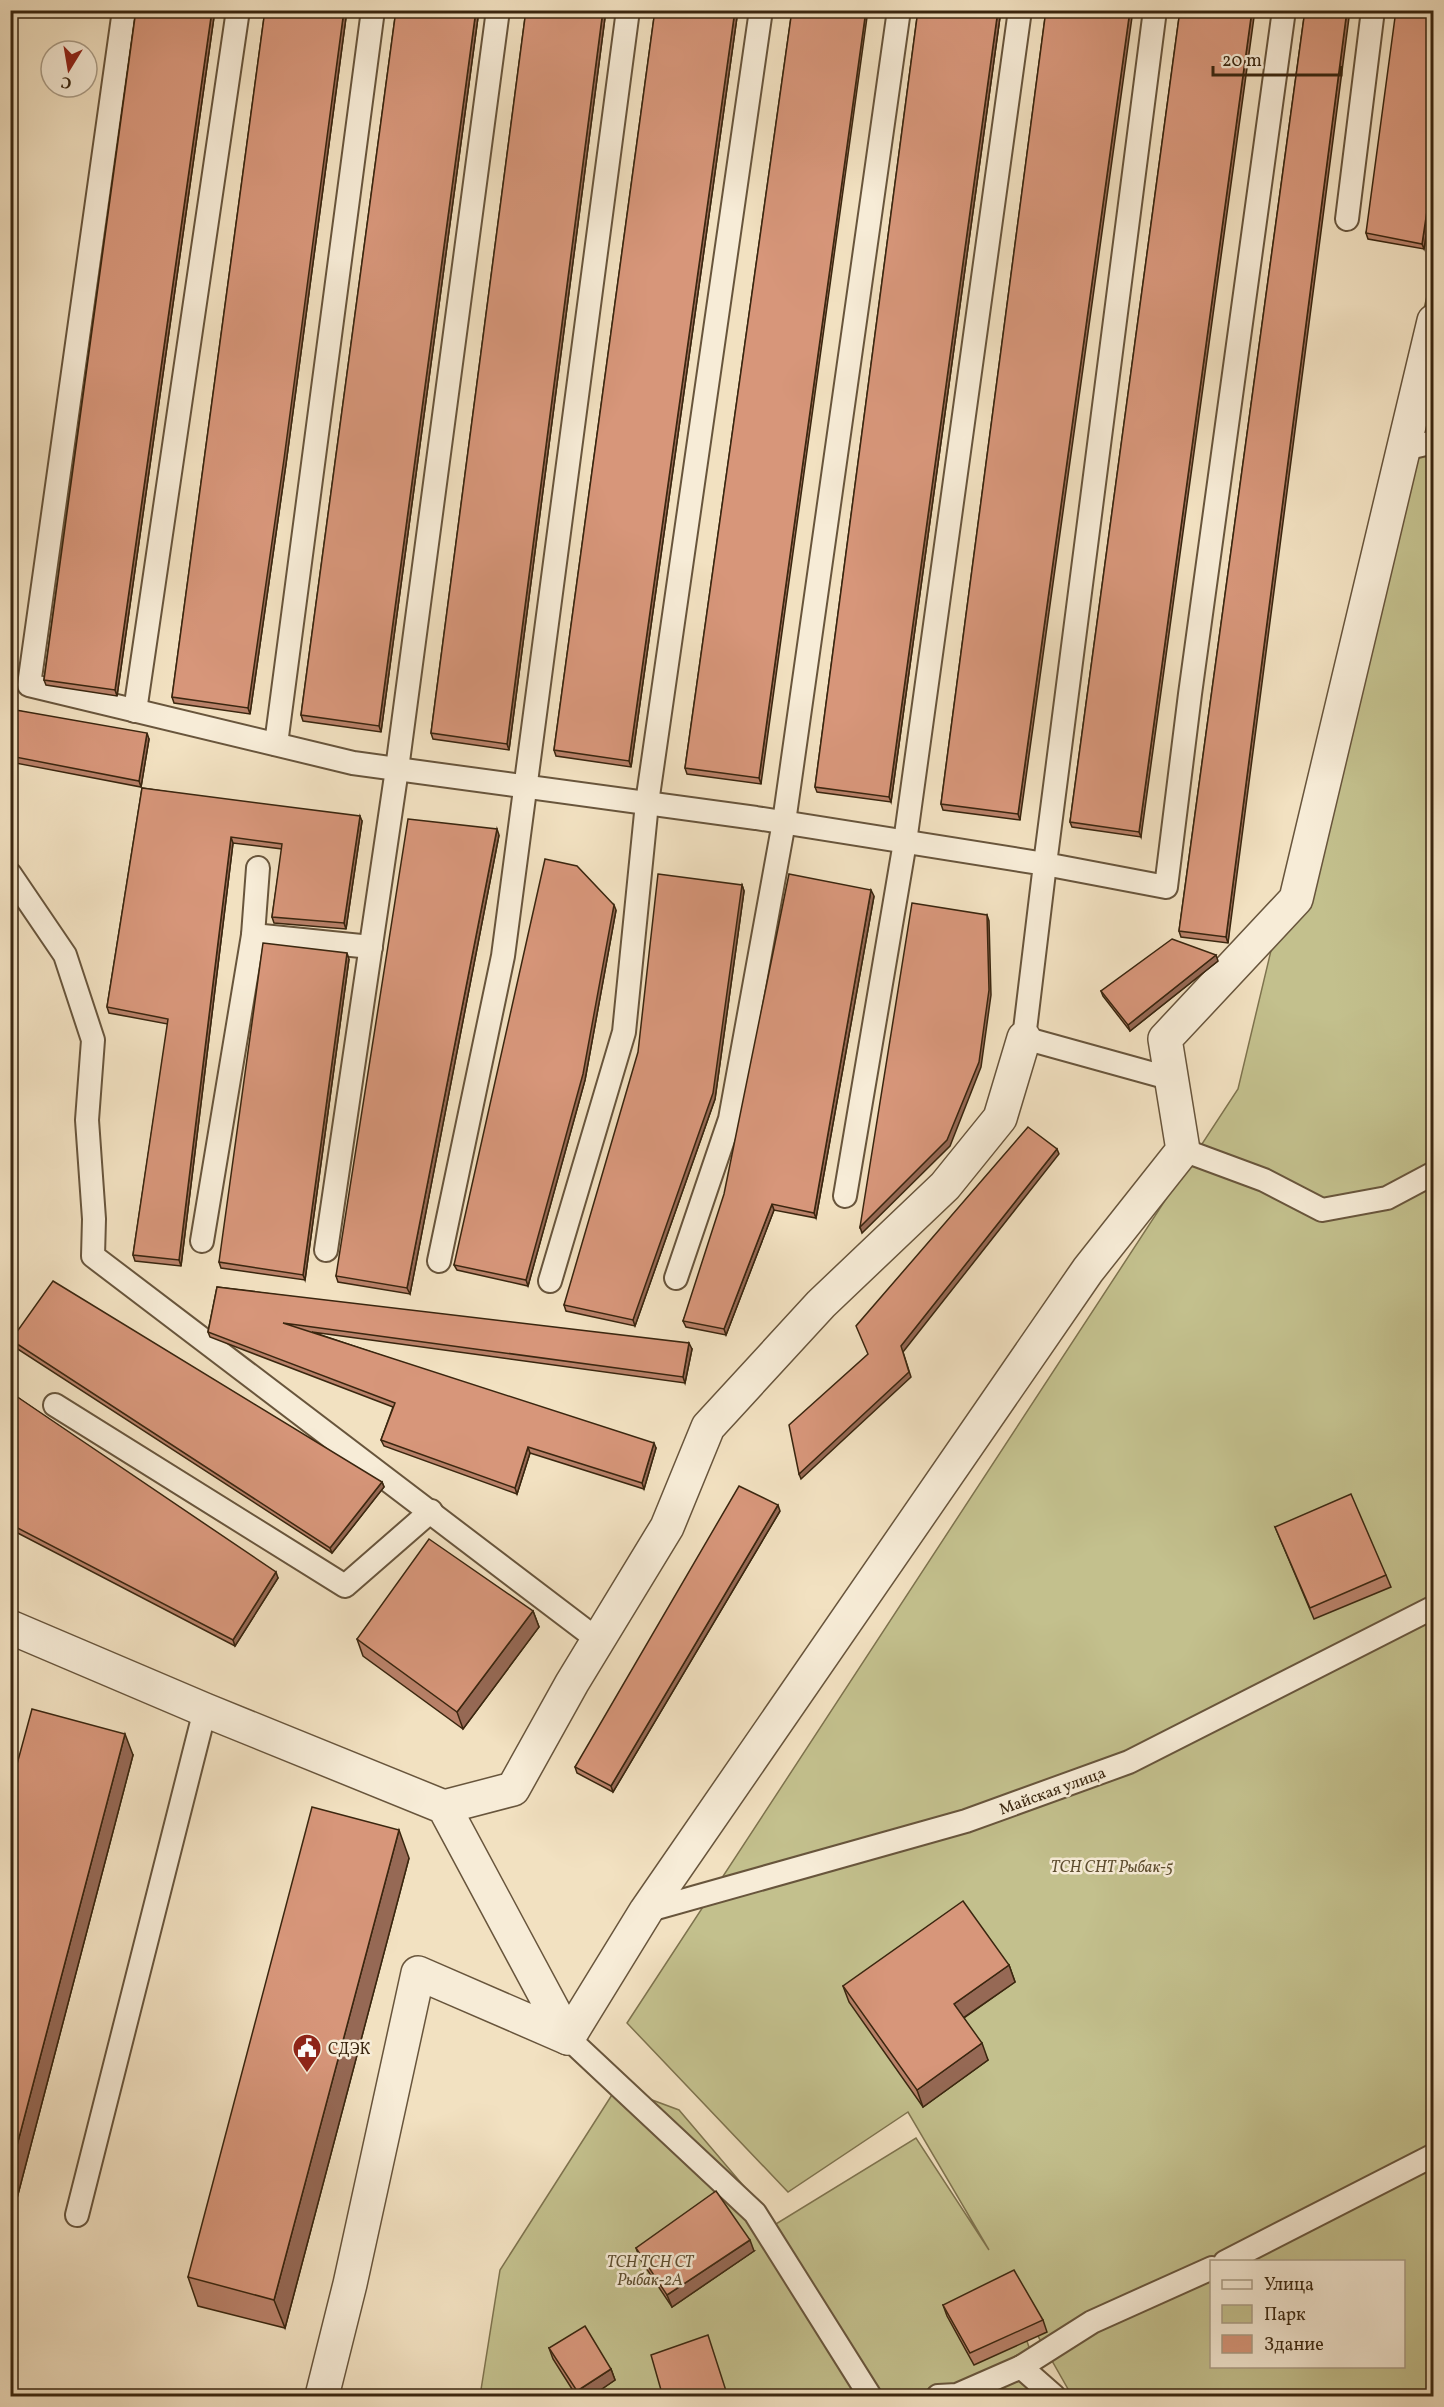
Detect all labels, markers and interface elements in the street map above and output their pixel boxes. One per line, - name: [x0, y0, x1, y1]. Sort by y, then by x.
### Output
- north arrow: [39, 39, 99, 99]
- scale bar: [1213, 39, 1340, 77]
- text: 20 m: [1222, 49, 1262, 74]
- text: С: [59, 70, 74, 94]
- street label: Майская улица: [996, 1762, 1109, 1821]
- park label: ТСН СНТ Рыбак-5: [1051, 1857, 1174, 1879]
- public building icon: СДЭК: [291, 2032, 323, 2074]
- place label: СДЭК: [328, 2039, 371, 2061]
- park label: ТСН ТСН СТ Рыбак-2А: [607, 2252, 695, 2292]
- legend: [1210, 2260, 1405, 2368]
- text: Улица: [1264, 2273, 1314, 2298]
- text: Парк: [1264, 2303, 1306, 2328]
- text: Здание: [1264, 2333, 1324, 2358]

